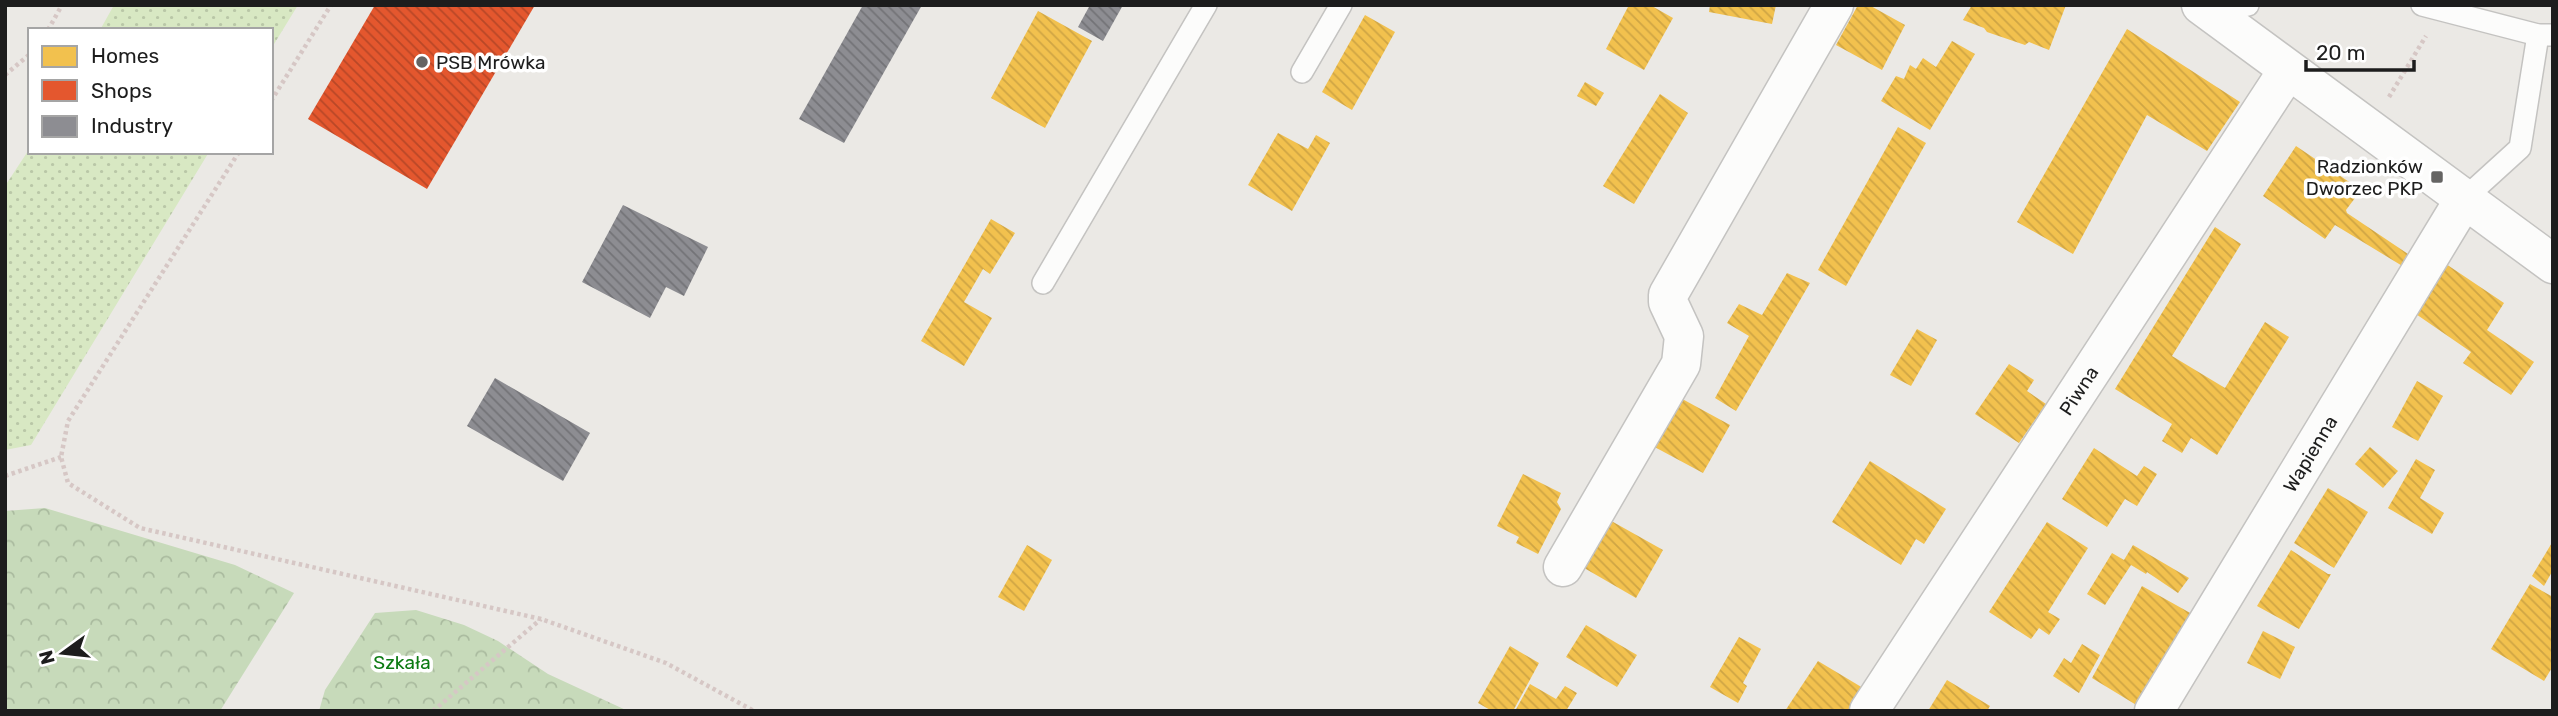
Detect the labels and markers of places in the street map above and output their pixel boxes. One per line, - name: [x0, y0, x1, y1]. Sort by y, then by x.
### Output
- place label: PSB Mrówka: [436, 51, 545, 74]
- marker: PSB Mrówka: [414, 54, 430, 70]
- place label: Radzionków Dworzec PKP: [2306, 155, 2423, 200]
- marker: Radzionków Dworzec PKP: [2429, 169, 2445, 185]

